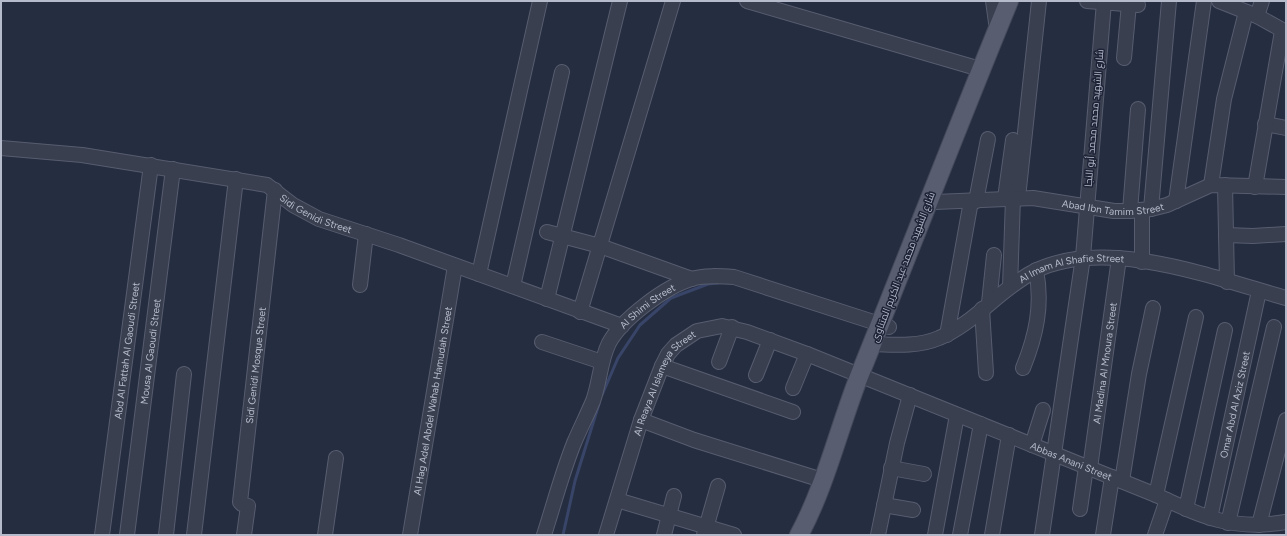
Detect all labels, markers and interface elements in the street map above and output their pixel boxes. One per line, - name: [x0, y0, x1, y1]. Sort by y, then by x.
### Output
- street label: شارع الشهيد محمد محمد أبو النجا: [1082, 49, 1106, 187]
- street label: شارع الشهيد محمد عبد الكريم المتناوى: [868, 190, 939, 344]
- street label: Sidi Genidi Street: [277, 191, 354, 236]
- street label: Abad Ibn Tamim Street: [1061, 196, 1166, 218]
- street label: Al Imam Al Shafie Street: [1016, 251, 1125, 286]
- street label: Al Shimi Street: [616, 280, 677, 331]
- street label: Abd Al Fattah Al Gaoudi Street: [111, 281, 142, 420]
- street label: Mousa Al Gaoudi Street: [137, 298, 163, 405]
- street label: Al Madina Al Mnoura Street: [1090, 301, 1119, 425]
- street label: Al Hag Adel Abdel Wahab Hamudah Street: [410, 305, 455, 496]
- street label: Sidi Genidi Mosque Street: [242, 306, 268, 424]
- street label: Al Reaya Al Islameya Street: [630, 327, 698, 437]
- street label: Omar Abd Al Aziz Street: [1217, 350, 1252, 459]
- street label: Abbas Anani Street: [1029, 439, 1114, 483]

